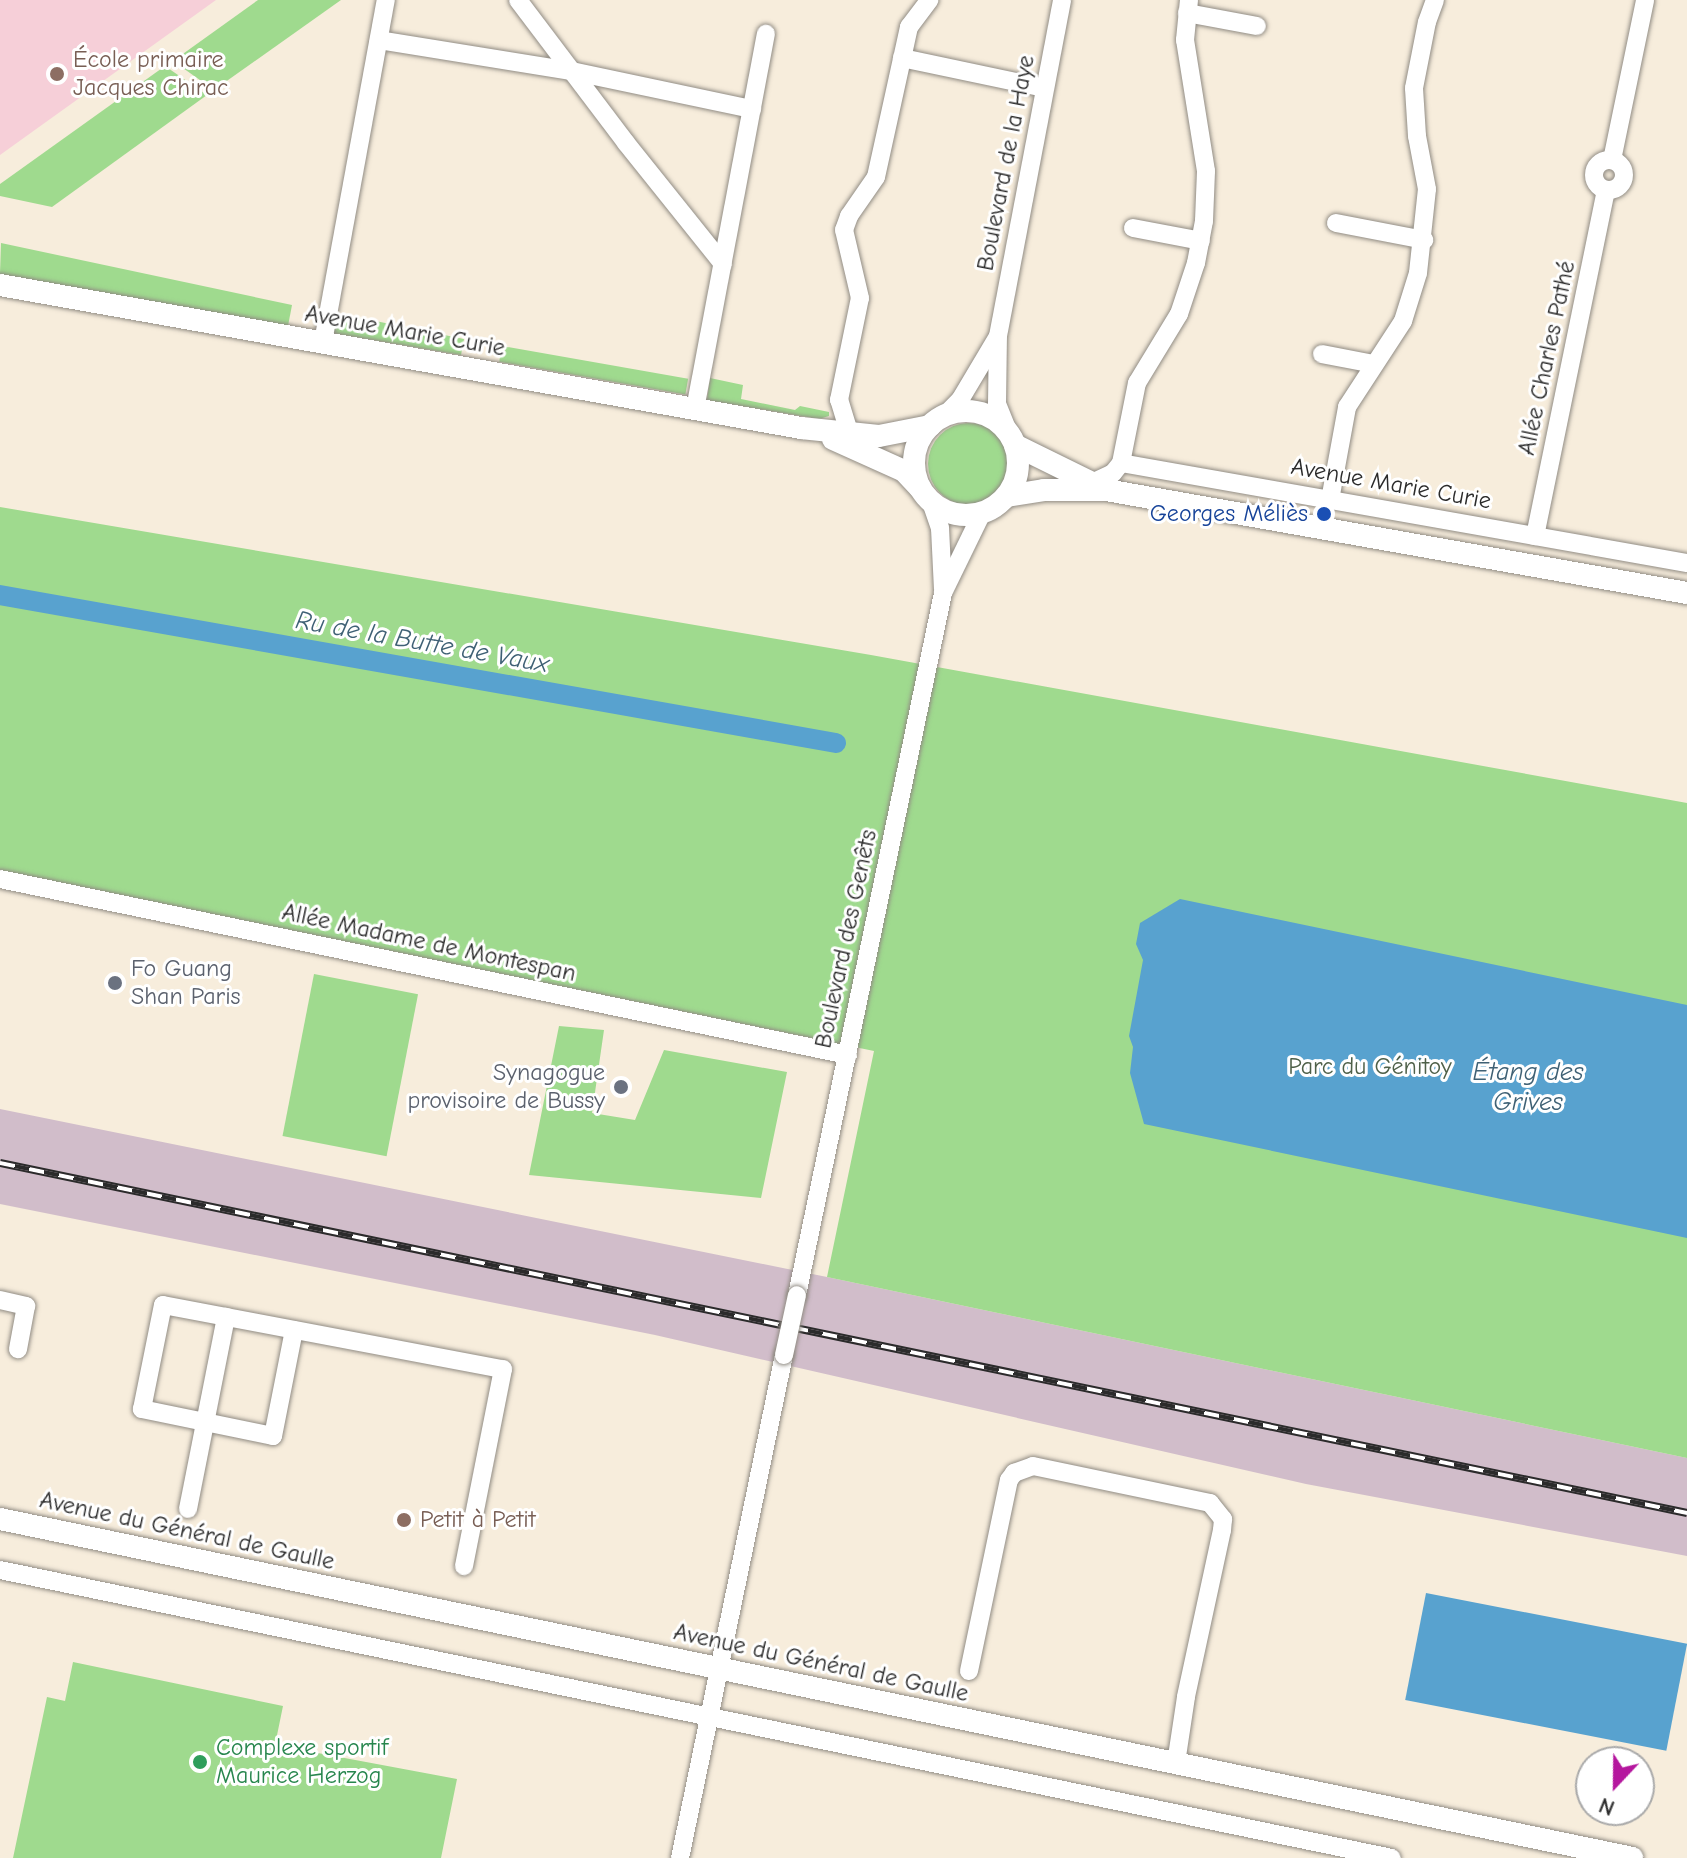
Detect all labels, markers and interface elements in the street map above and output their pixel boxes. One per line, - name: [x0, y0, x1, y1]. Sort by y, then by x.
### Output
- place label: École primaire Jacques Chirac: [73, 46, 229, 102]
- street label: Boulevard de la Haye: [971, 53, 1041, 273]
- marker: École primaire Jacques Chirac: [48, 65, 66, 83]
- street label: Allée Charles Pathé: [1512, 258, 1582, 458]
- street label: Avenue Marie Curie: [303, 299, 507, 363]
- street label: Avenue Marie Curie: [1289, 452, 1493, 516]
- place label: Georges Méliès: [1150, 500, 1308, 528]
- marker: Georges Méliès: [1315, 505, 1333, 523]
- water label: Ru de la Butte de Vaux: [293, 605, 551, 681]
- street label: Boulevard des Genêts: [809, 827, 883, 1051]
- street label: Allée Madame de Montespan: [280, 898, 578, 988]
- place label: Fo Guang Shan Paris: [131, 955, 241, 1011]
- marker: Fo Guang Shan Paris: [106, 974, 124, 992]
- park label: Parc du Génitoy: [1288, 1053, 1452, 1081]
- water label: Étang des Grives: [1472, 1057, 1584, 1118]
- place label: Synagogue provisoire de Bussy: [407, 1059, 605, 1115]
- marker: Synagogue provisoire de Bussy: [612, 1078, 630, 1096]
- street label: Avenue du Général de Gaulle: [37, 1486, 337, 1576]
- place label: Petit à Petit: [420, 1506, 536, 1534]
- marker: Petit à Petit: [395, 1511, 413, 1529]
- street label: Avenue du Général de Gaulle: [671, 1618, 971, 1708]
- place label: Complexe sportif Maurice Herzog: [216, 1734, 388, 1790]
- north arrow: [1575, 1746, 1655, 1826]
- marker: Complexe sportif Maurice Herzog: [191, 1753, 209, 1771]
- text: N: [1595, 1792, 1618, 1821]

